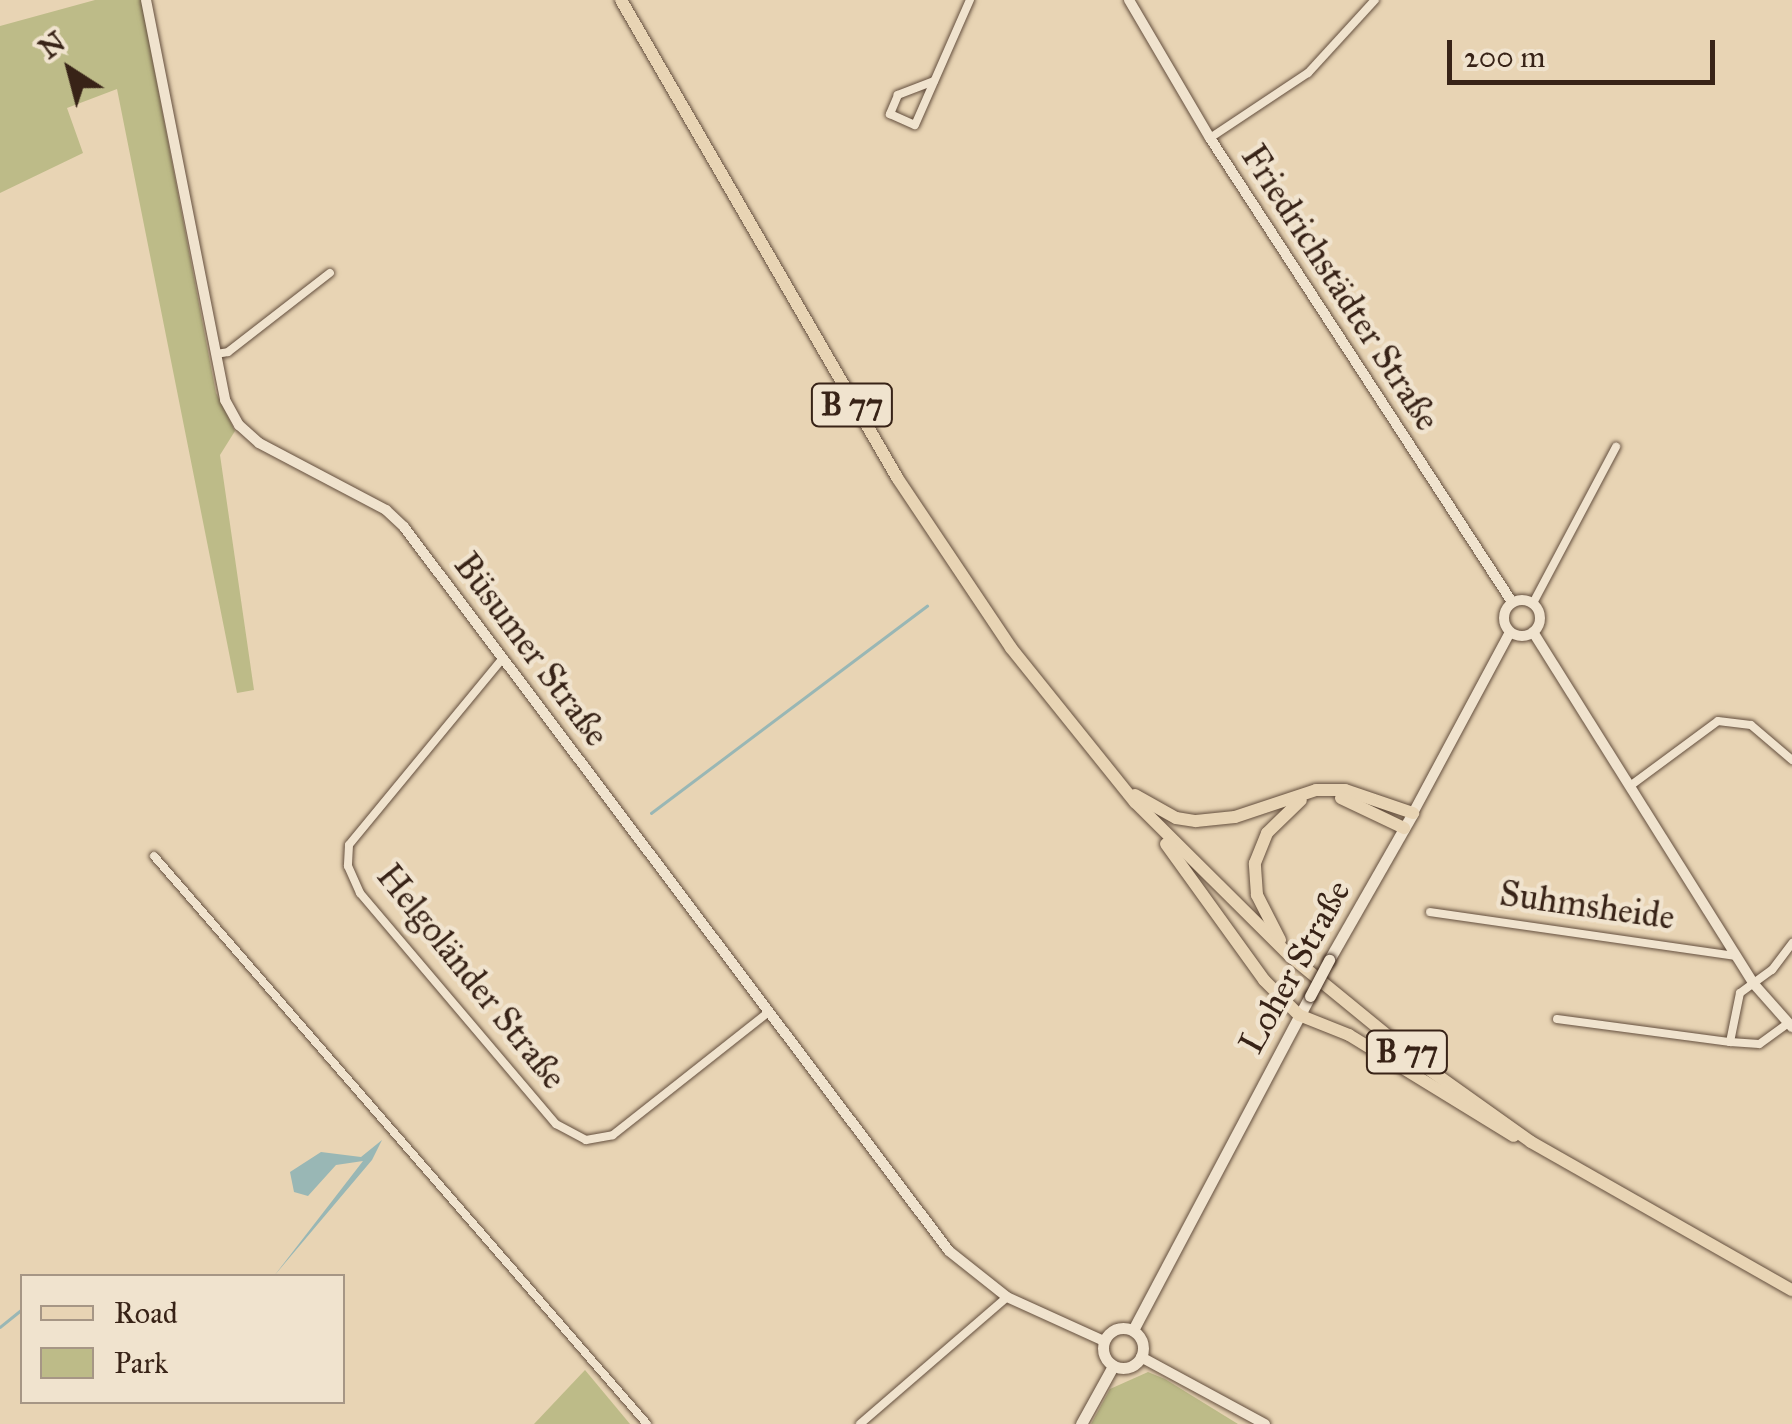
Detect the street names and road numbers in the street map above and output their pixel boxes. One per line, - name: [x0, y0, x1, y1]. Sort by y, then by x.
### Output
- street label: Friedrichstädter Straße: [1232, 137, 1448, 439]
- road number: B 77: [810, 378, 894, 432]
- street label: Büsumer Straße: [445, 545, 617, 755]
- street label: Helgoländer Straße: [367, 856, 575, 1098]
- street label: Loher Straße: [1230, 873, 1360, 1061]
- street label: Suhmsheide: [1497, 873, 1677, 939]
- road number: B 77: [1364, 1025, 1450, 1079]

